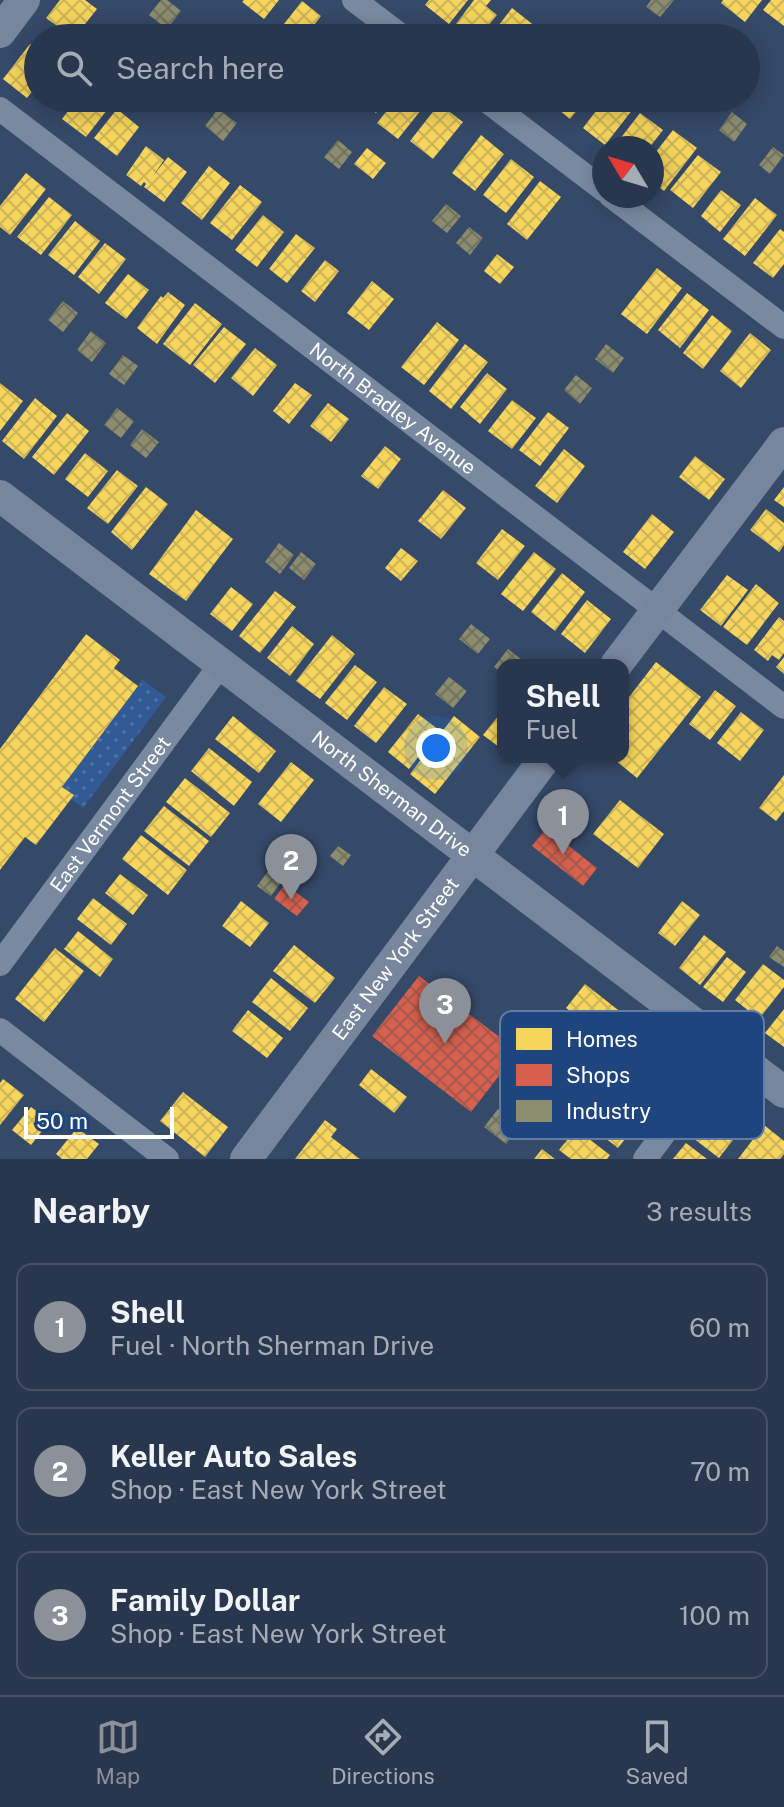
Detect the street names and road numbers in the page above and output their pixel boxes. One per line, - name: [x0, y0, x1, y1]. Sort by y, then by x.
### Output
- street label: North Bradley Avenue: [305, 337, 481, 480]
- street label: North Sherman Drive: [307, 725, 476, 862]
- street label: East Vermont Street: [45, 731, 176, 897]
- street label: East New York Street: [327, 873, 464, 1045]

